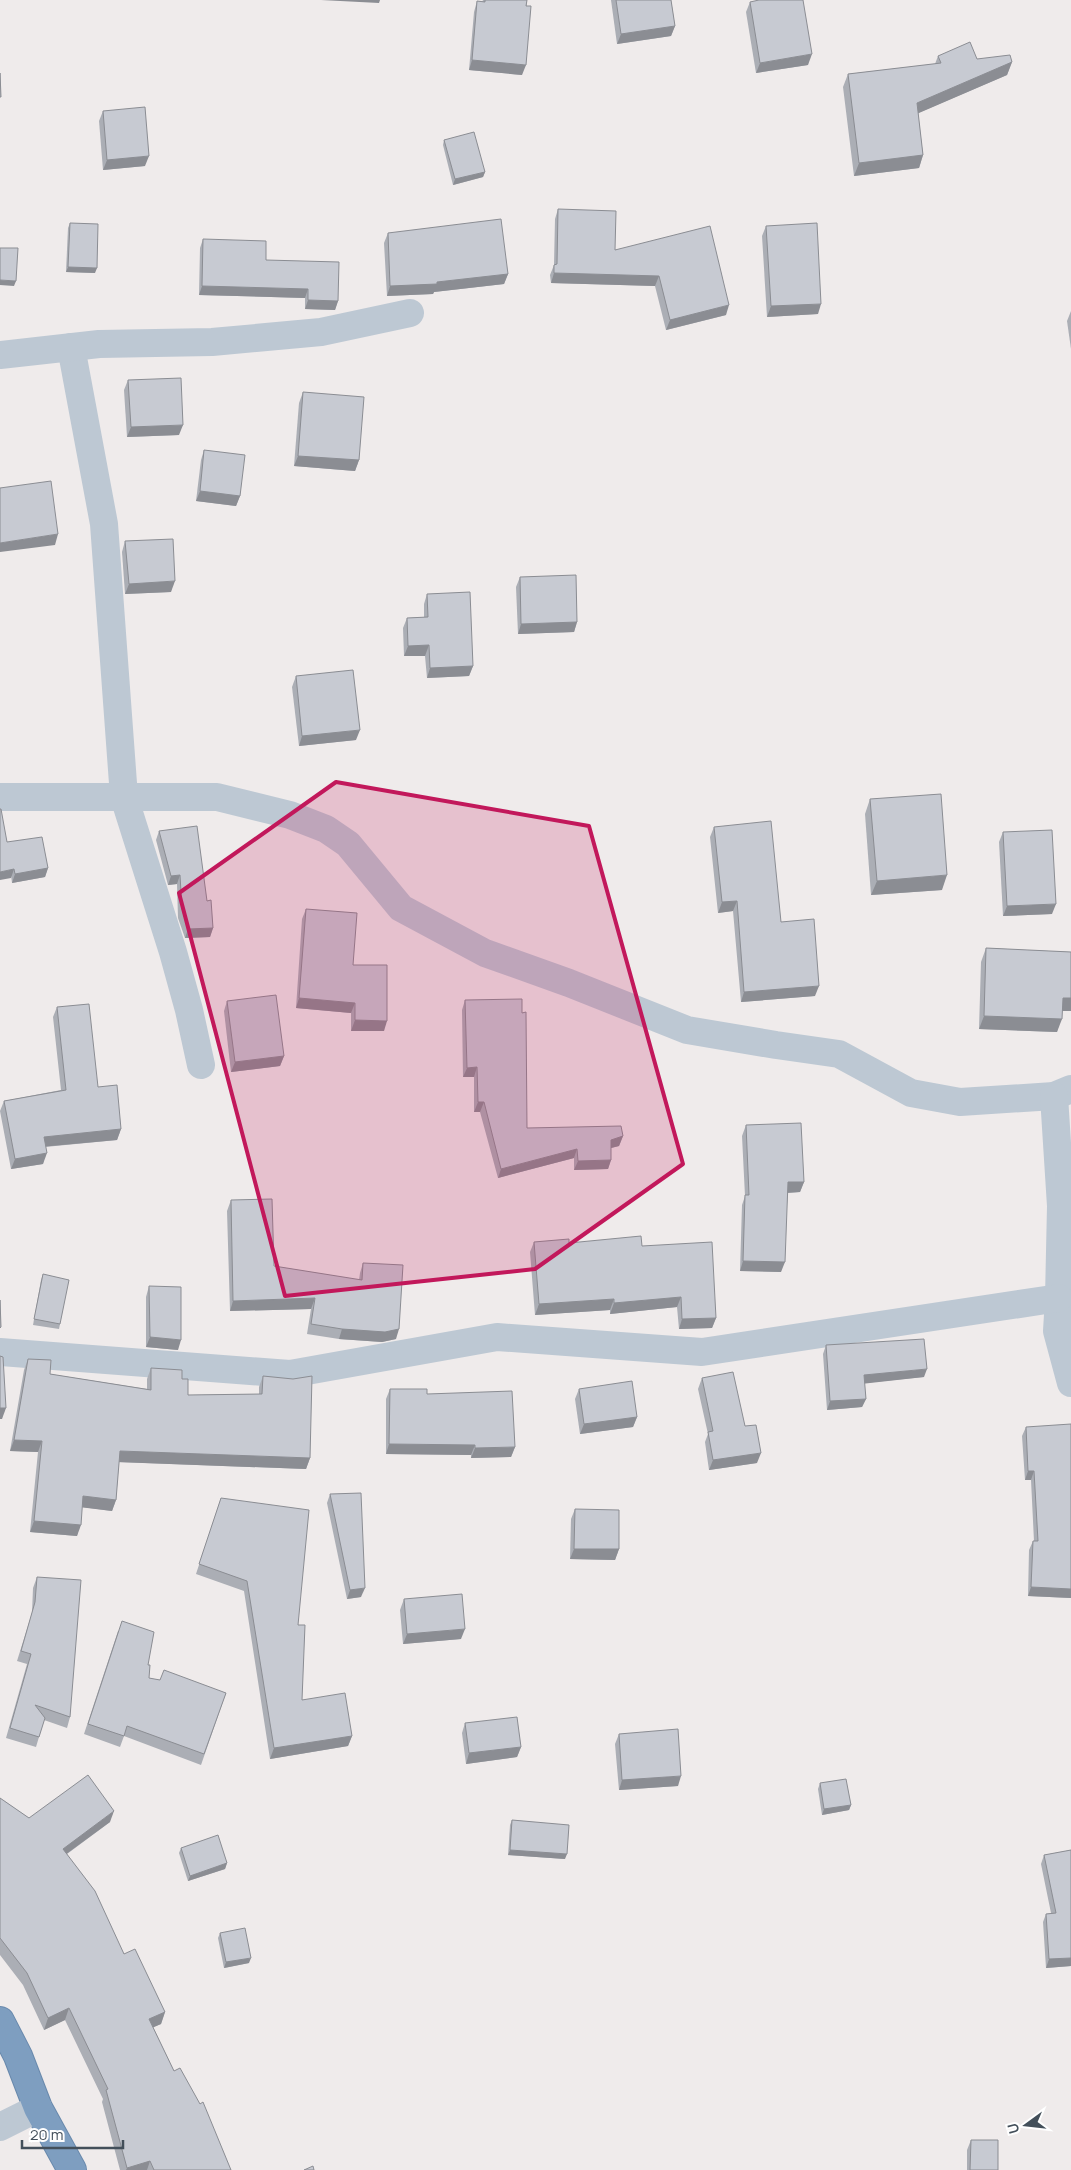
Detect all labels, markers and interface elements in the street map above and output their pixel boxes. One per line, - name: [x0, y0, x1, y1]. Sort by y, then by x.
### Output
- north arrow: [1001, 2100, 1051, 2150]
- scale bar: [22, 2118, 124, 2150]
- text: U: [1002, 2121, 1023, 2136]
- text: 20 m: [30, 2124, 63, 2145]

